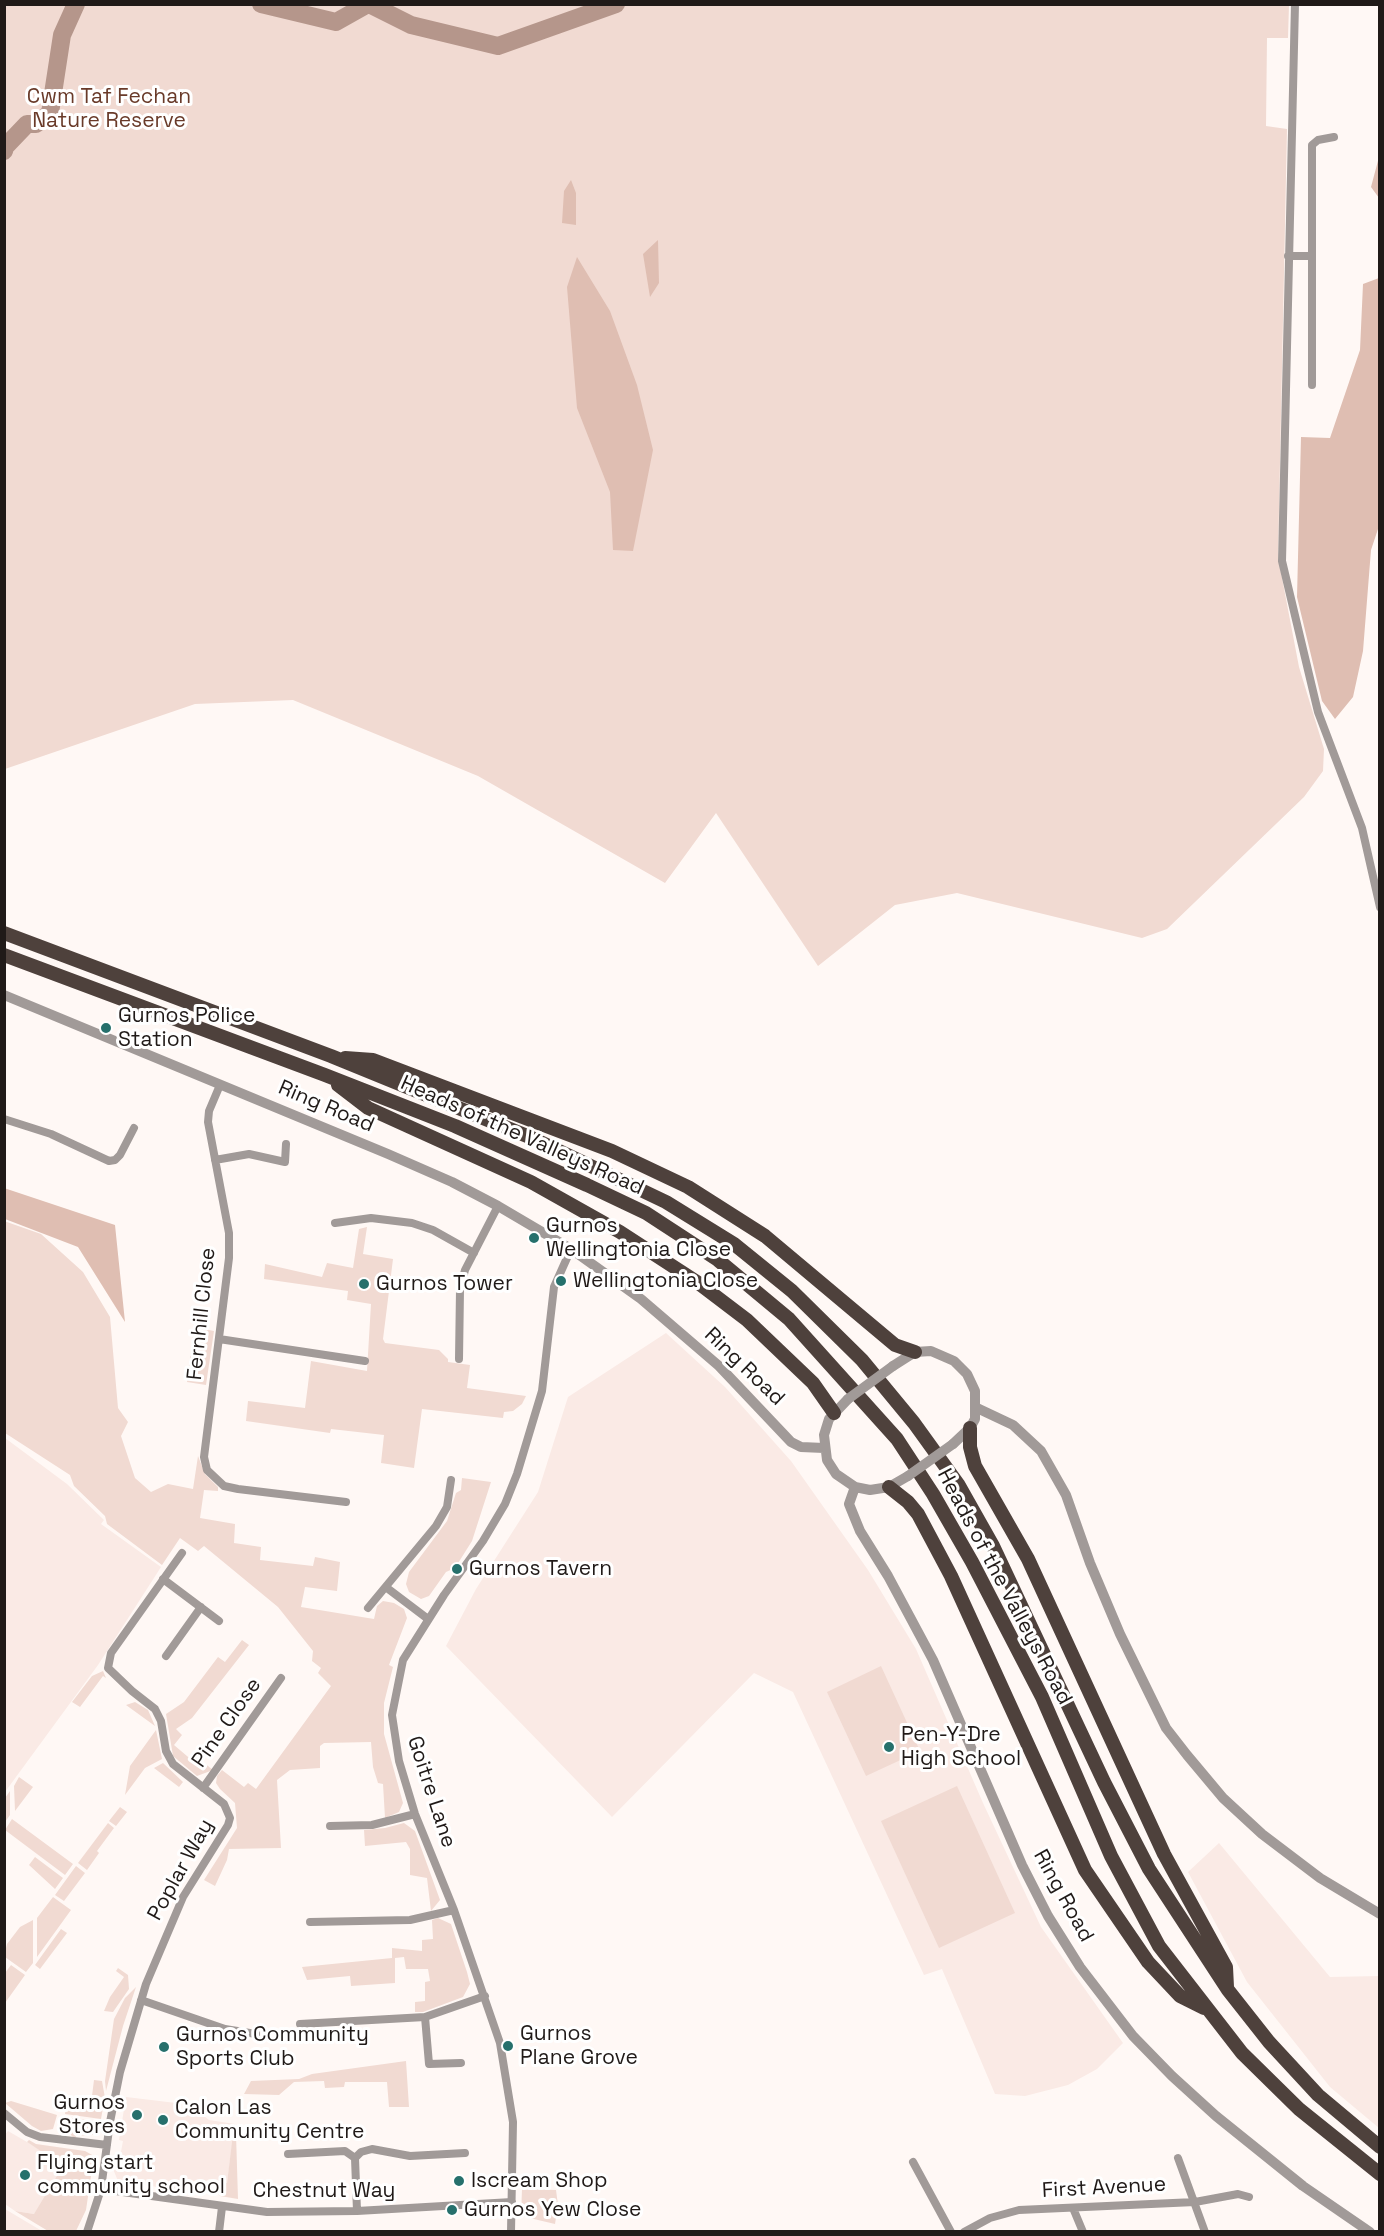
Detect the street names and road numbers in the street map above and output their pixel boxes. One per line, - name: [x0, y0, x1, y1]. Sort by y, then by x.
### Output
- street label: Heads of the Valleys Road: [397, 1071, 647, 1201]
- street label: Ring Road: [274, 1076, 378, 1138]
- street label: Fernhill Close: [183, 1246, 221, 1382]
- street label: Ring Road: [699, 1323, 789, 1411]
- street label: Heads of the Valleys Road: [931, 1465, 1077, 1709]
- street label: Pine Close: [187, 1673, 267, 1773]
- street label: Goitre Lane: [401, 1733, 461, 1851]
- street label: Poplar Way: [143, 1815, 219, 1925]
- street label: Ring Road: [1027, 1845, 1099, 1947]
- street label: First Avenue: [1041, 2172, 1167, 2204]
- street label: Chestnut Way: [253, 2178, 395, 2204]

